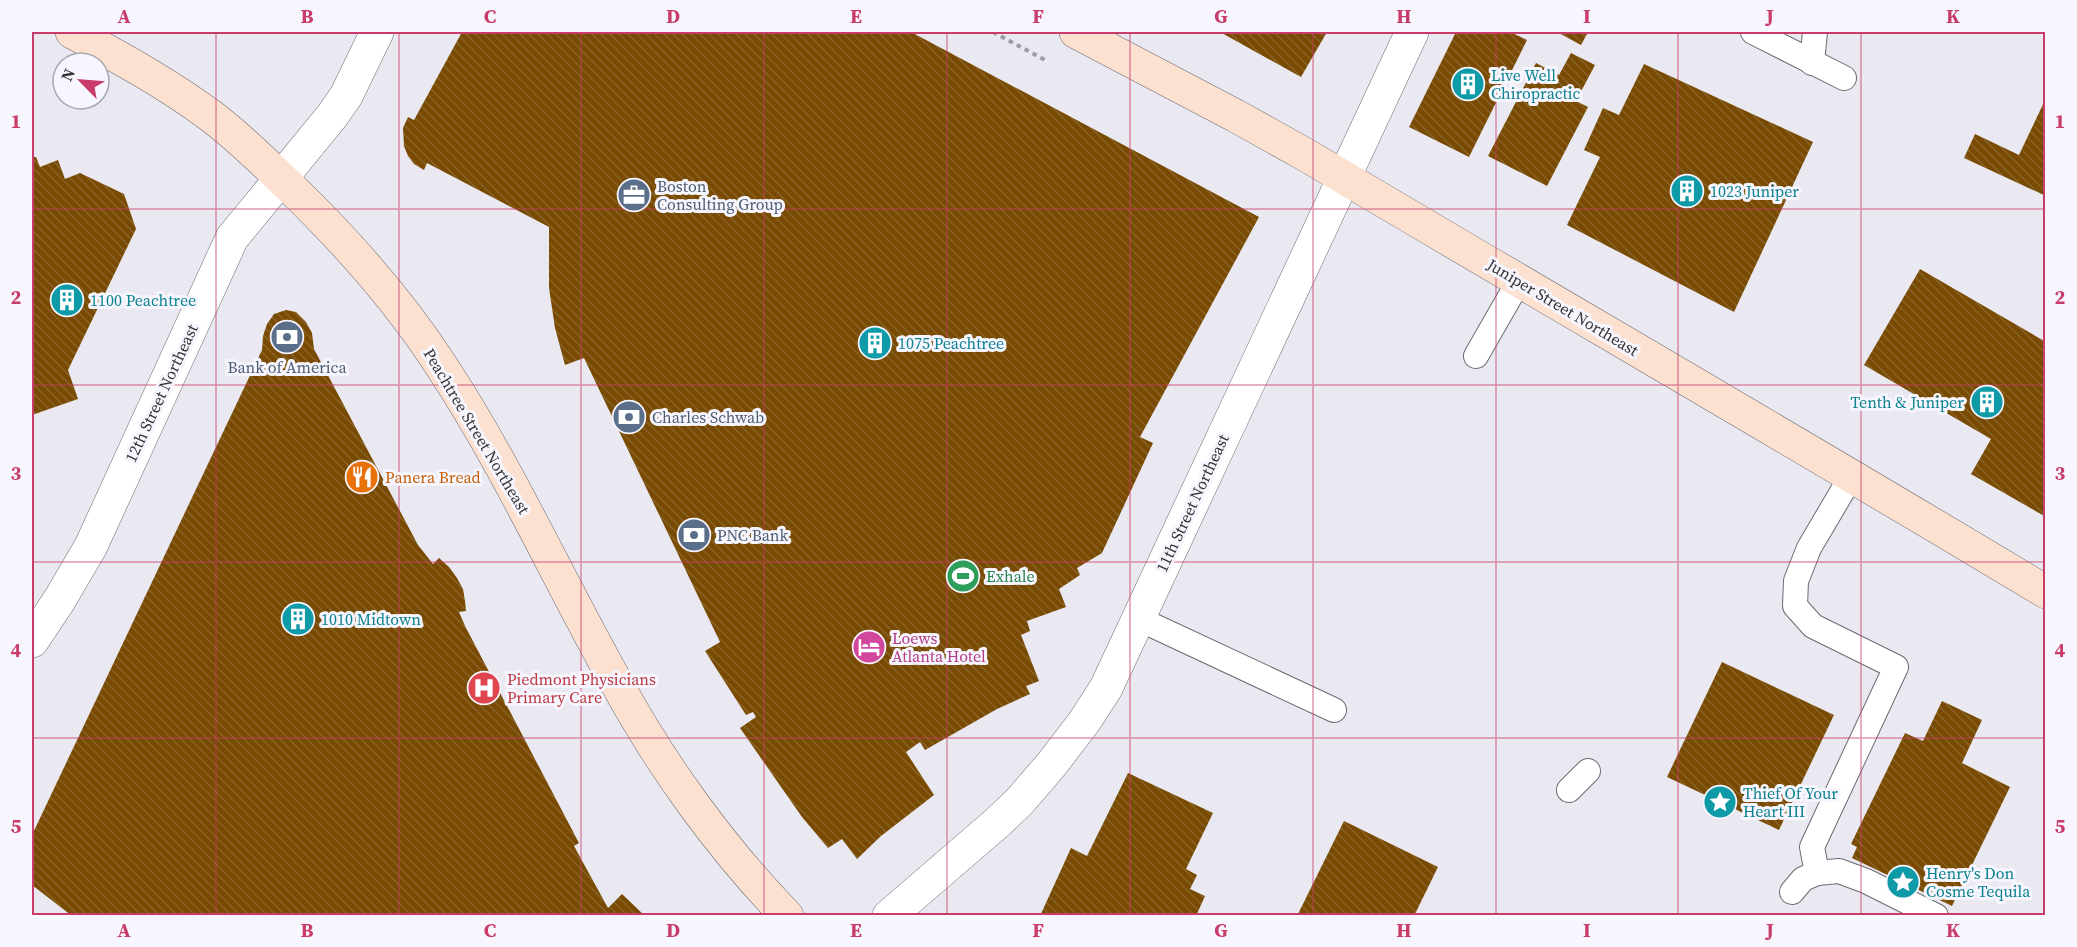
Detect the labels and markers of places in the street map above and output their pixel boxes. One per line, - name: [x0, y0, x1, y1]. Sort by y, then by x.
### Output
- place label: Live Well Chiropractic: [1491, 64, 1581, 104]
- building icon: Live Well Chiropractic: [1450, 66, 1486, 102]
- building icon: 1023 Juniper: [1669, 173, 1705, 209]
- place label: Boston Consulting Group: [657, 175, 783, 215]
- office icon: Boston Consulting Group: [616, 177, 652, 213]
- place label: 1023 Juniper: [1710, 180, 1799, 202]
- building icon: 1100 Peachtree: [49, 282, 85, 318]
- place label: 1100 Peachtree: [90, 289, 196, 311]
- bank icon: Bank of America: [269, 319, 305, 355]
- building icon: 1075 Peachtree: [857, 325, 893, 361]
- place label: 1075 Peachtree: [898, 332, 1004, 354]
- place label: Bank of America: [227, 356, 347, 378]
- building icon: Tenth & Juniper: [1969, 384, 2005, 420]
- place label: Tenth & Juniper: [1850, 391, 1964, 413]
- bank icon: Charles Schwab: [611, 399, 647, 435]
- place label: Charles Schwab: [652, 406, 764, 428]
- restaurant icon: Panera Bread: [344, 459, 380, 495]
- place label: Panera Bread: [385, 466, 481, 488]
- bank icon: PNC Bank: [676, 517, 712, 553]
- place label: PNC Bank: [717, 524, 789, 546]
- sports icon: Exhale: [945, 558, 981, 594]
- place label: Exhale: [986, 565, 1035, 587]
- building icon: 1010 Midtown: [280, 601, 316, 637]
- place label: 1010 Midtown: [321, 608, 421, 630]
- place label: Loews Atlanta Hotel: [892, 627, 986, 667]
- hotel icon: Loews Atlanta Hotel: [851, 629, 887, 665]
- place label: Piedmont Physicians Primary Care: [507, 668, 656, 708]
- hospital icon: Piedmont Physicians Primary Care: [466, 670, 502, 706]
- place label: Thief Of Your Heart III: [1743, 782, 1838, 822]
- place icon: Thief Of Your Heart III: [1702, 784, 1738, 820]
- place label: Henry's Don Cosme Tequila: [1926, 862, 2031, 902]
- place icon: Henry's Don Cosme Tequila: [1885, 864, 1921, 900]

